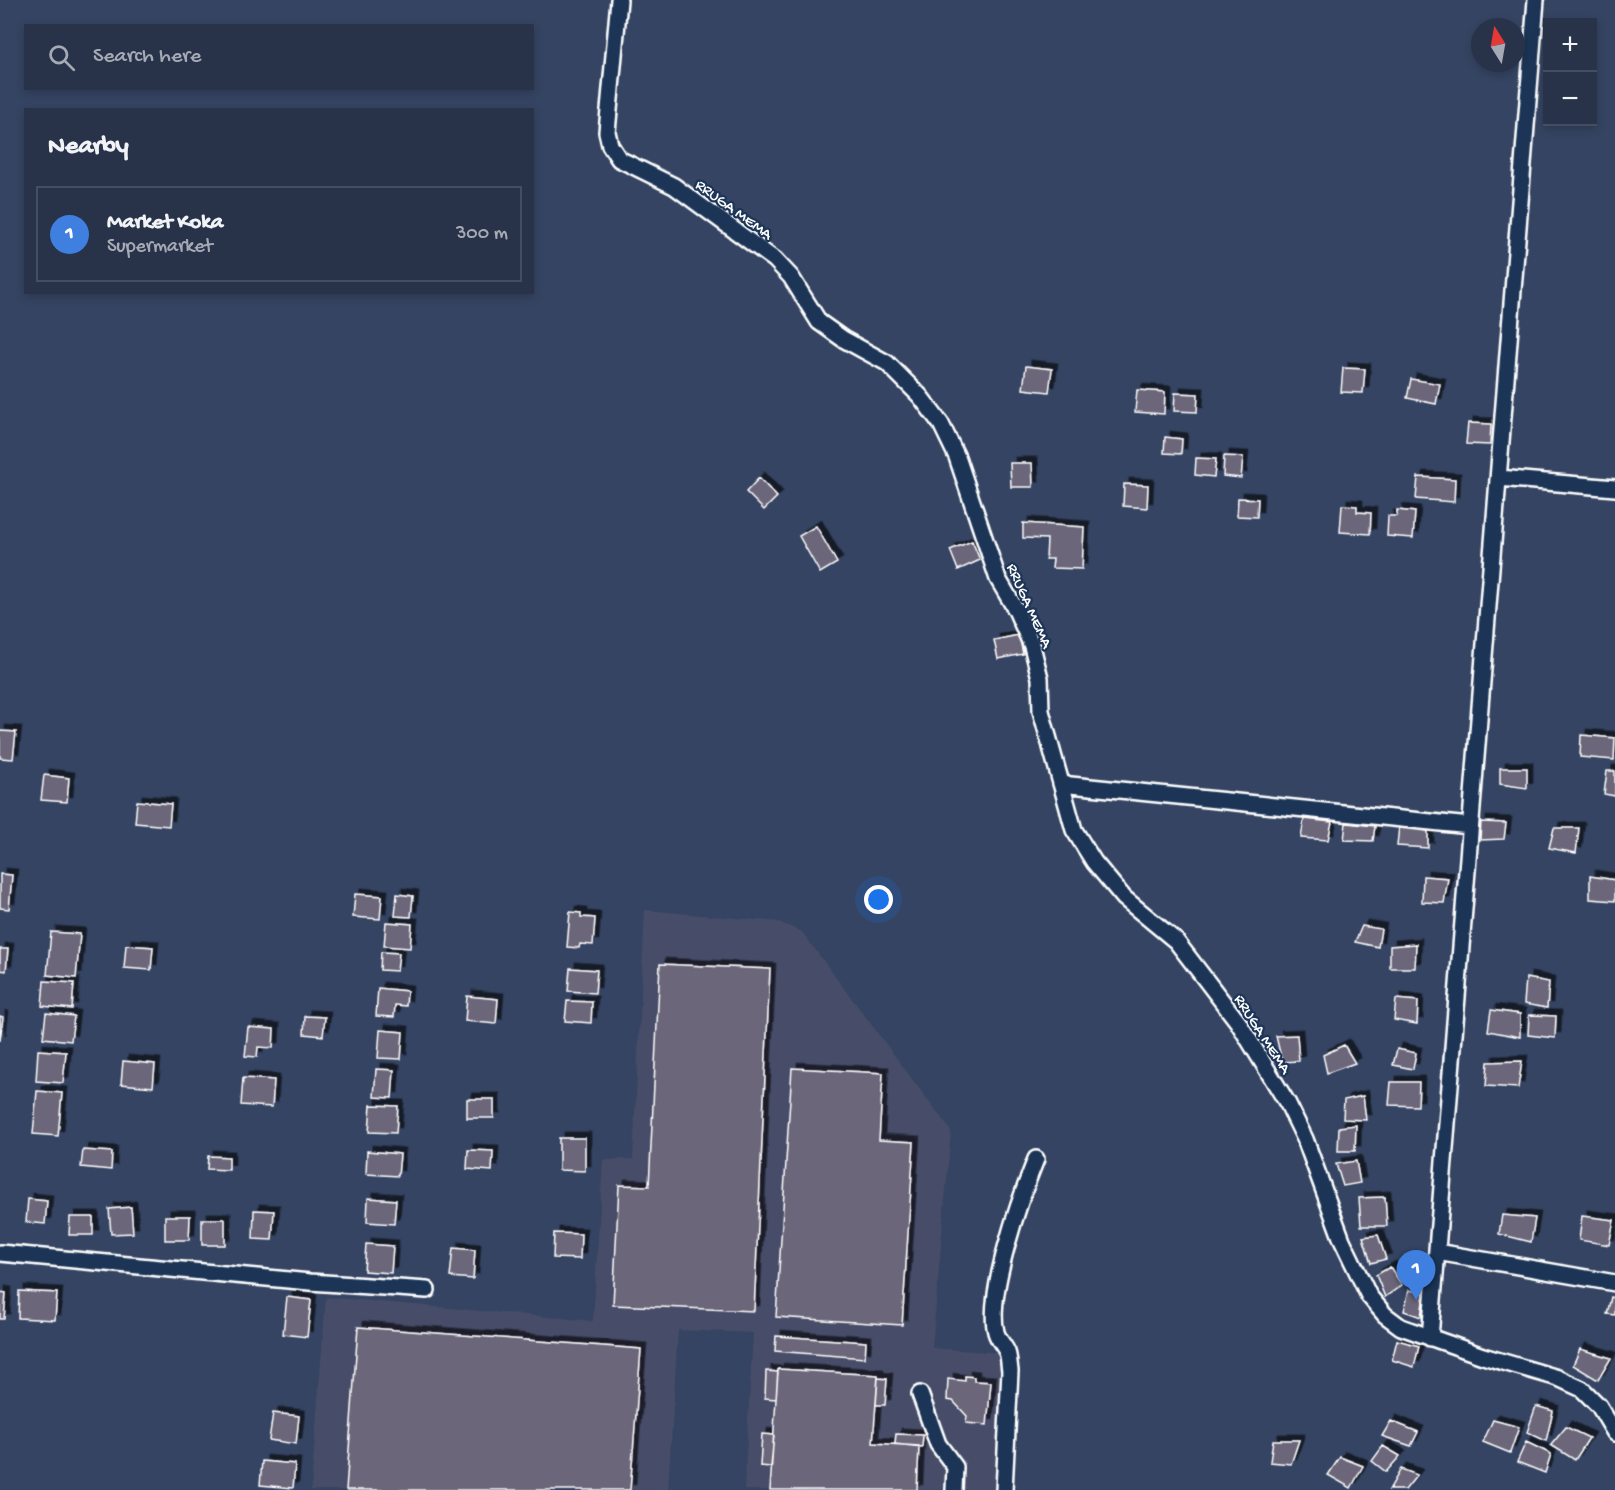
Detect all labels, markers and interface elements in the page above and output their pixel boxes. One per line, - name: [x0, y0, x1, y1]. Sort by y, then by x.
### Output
- north arrow: [1471, 18, 1525, 72]
- map controls: [1543, 18, 1597, 126]
- button: +: [1543, 18, 1597, 72]
- search box: [24, 24, 534, 90]
- icon: search: [45, 41, 78, 74]
- text: Search here: [93, 44, 201, 70]
- button: −: [1543, 72, 1597, 126]
- text: Nearby: [48, 132, 129, 163]
- street label: RRUGA MEMA: [691, 176, 777, 246]
- text: Market Koka: [107, 210, 223, 236]
- text: 1: [65, 223, 74, 246]
- text: 300 m: [456, 223, 508, 246]
- text: Supermarket: [107, 236, 213, 259]
- street label: RRUGA MEMA: [1001, 561, 1056, 653]
- your location: [864, 885, 893, 914]
- street label: RRUGA MEMA: [1228, 992, 1295, 1080]
- pin: 1: [1396, 1250, 1436, 1300]

